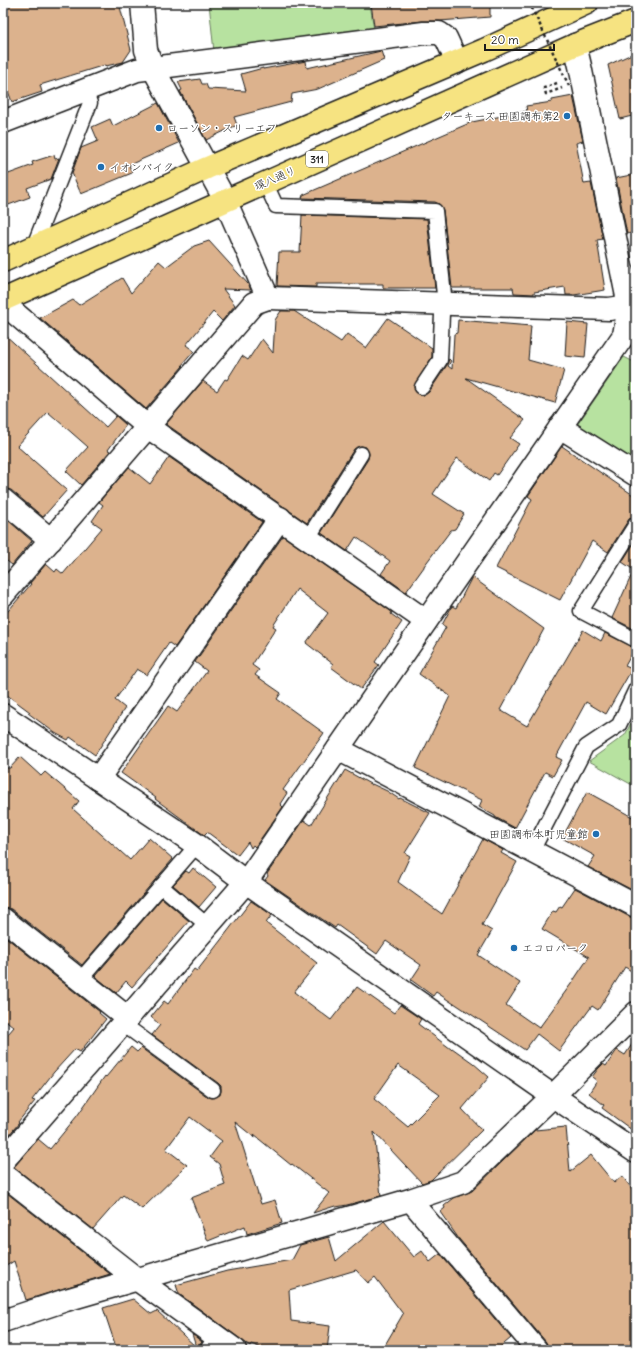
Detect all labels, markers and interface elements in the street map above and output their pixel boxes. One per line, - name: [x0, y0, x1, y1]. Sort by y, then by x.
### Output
- scale bar: [485, 26, 554, 52]
- text: 20 m: [491, 32, 519, 47]
- place label: ターキーズ 田園調布第2: [441, 109, 559, 123]
- marker: ターキーズ 田園調布第2: [562, 111, 572, 121]
- place label: ローソン・スリーエフ: [167, 121, 277, 135]
- marker: ローソン・スリーエフ: [154, 123, 164, 133]
- road number: 311: [306, 151, 328, 167]
- place label: イオンバイク: [109, 160, 174, 174]
- marker: イオンバイク: [96, 162, 106, 172]
- street label: 環八通り: [252, 163, 298, 193]
- place label: 田園調布本町児童館: [489, 827, 588, 841]
- marker: 田園調布本町児童館: [591, 829, 601, 839]
- place label: エコロパーク: [522, 941, 588, 955]
- marker: エコロパーク: [509, 943, 519, 953]

